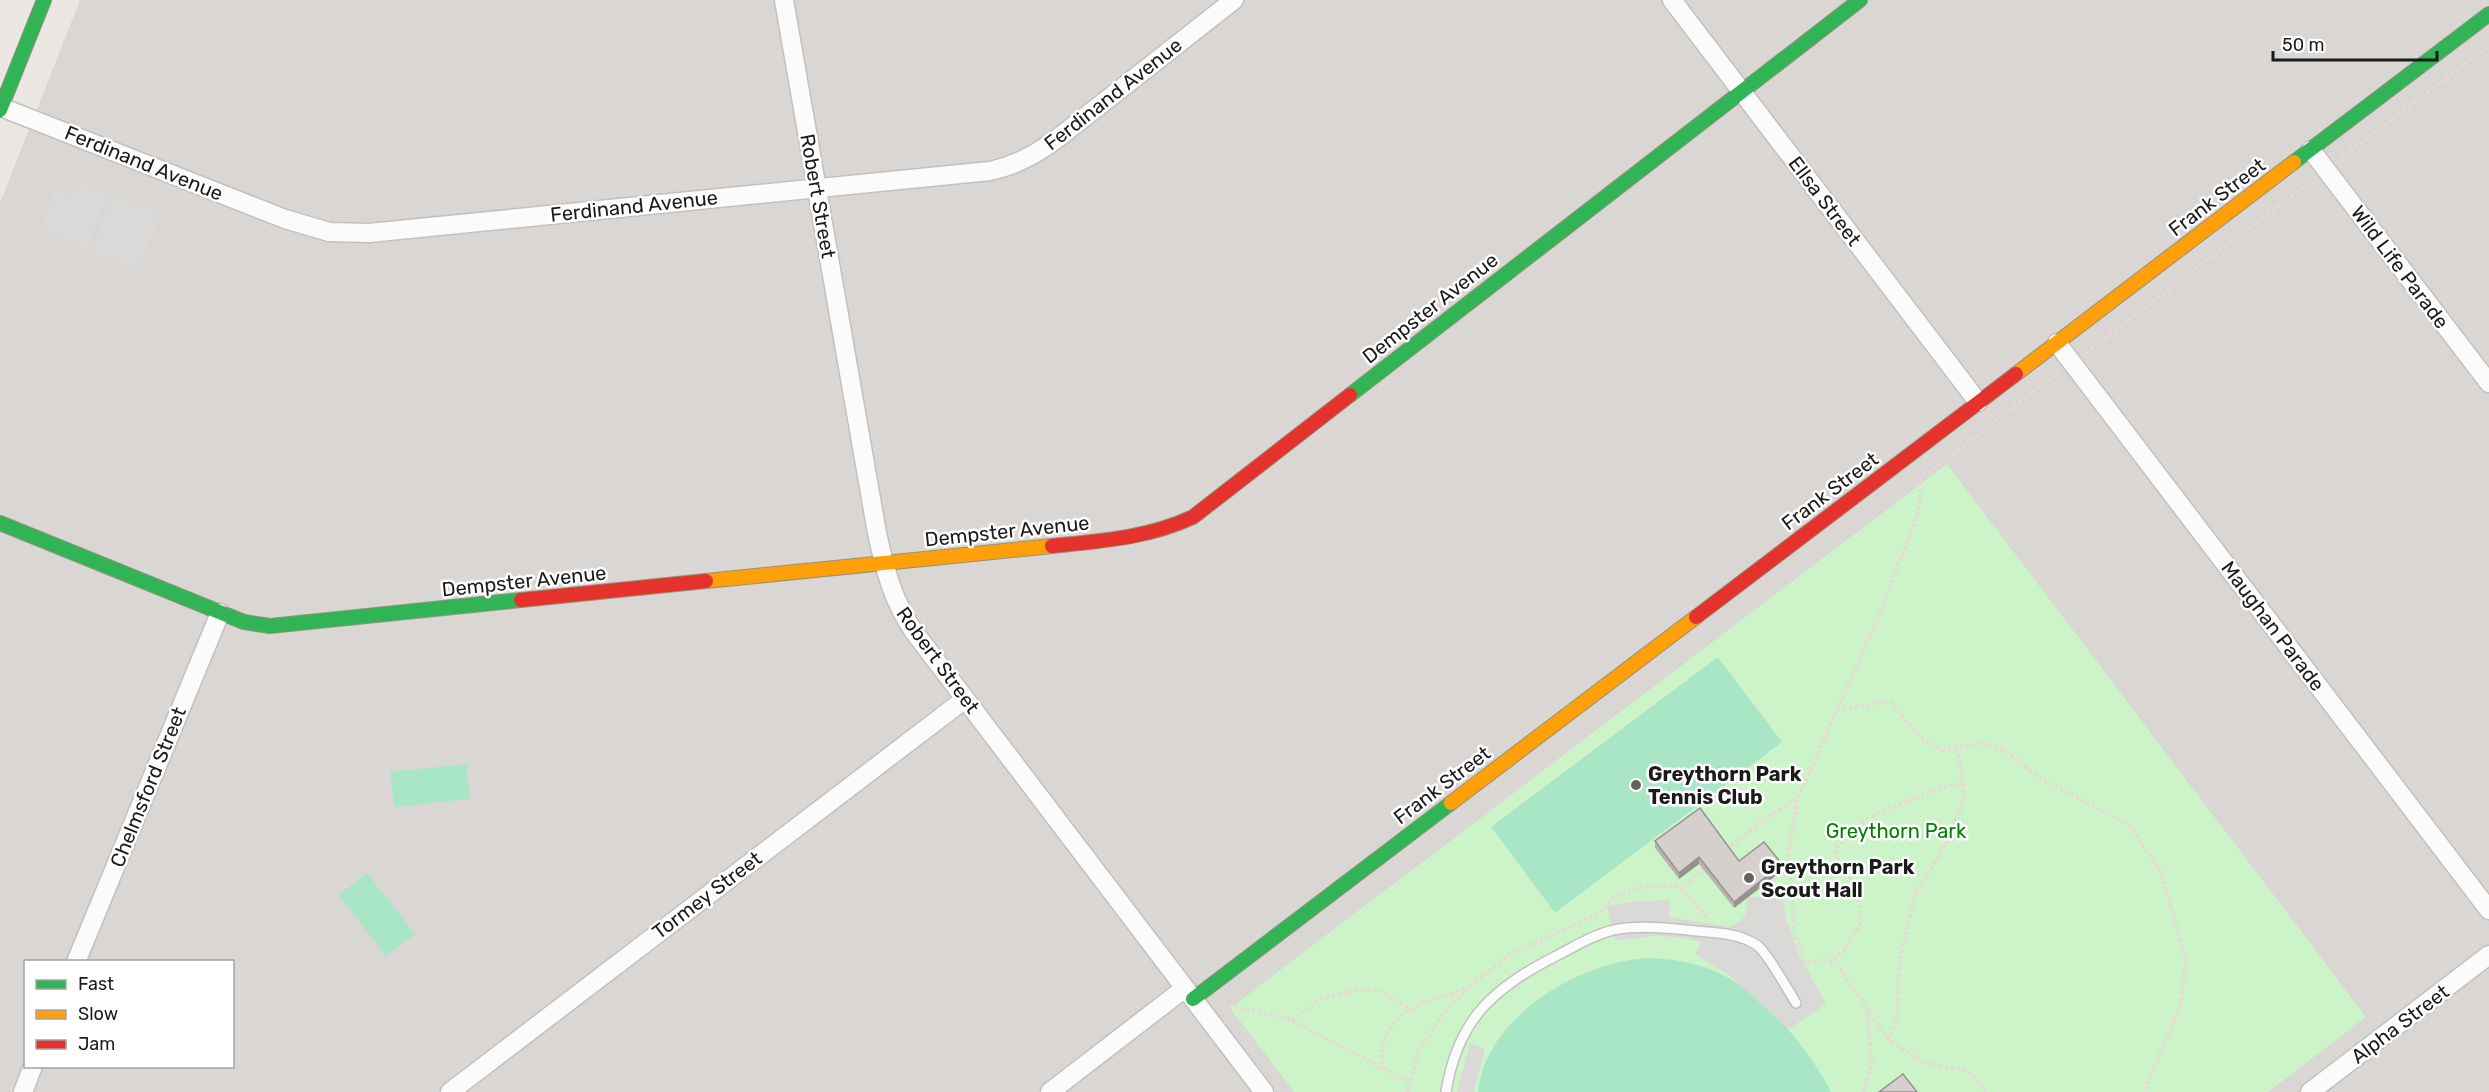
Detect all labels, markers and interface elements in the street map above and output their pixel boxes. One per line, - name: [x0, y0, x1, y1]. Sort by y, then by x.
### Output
- scale bar: [2273, 24, 2436, 62]
- street label: Ferdinand Avenue: [1039, 33, 1187, 155]
- text: 50 m: [2282, 34, 2325, 56]
- street label: Ferdinand Avenue: [61, 120, 227, 206]
- street label: Robert Street: [795, 132, 841, 260]
- street label: Ellsa Street: [1784, 152, 1867, 251]
- street label: Frank Street: [2164, 153, 2270, 241]
- street label: Ferdinand Avenue: [549, 185, 719, 227]
- street label: Wild Life Parade: [2346, 201, 2454, 333]
- street label: Dempster Avenue: [1357, 248, 1503, 368]
- street label: Frank Street: [1777, 447, 1883, 535]
- street label: Dempster Avenue: [923, 510, 1091, 552]
- street label: Maughan Parade: [2216, 556, 2330, 696]
- street label: Dempster Avenue: [440, 560, 608, 602]
- street label: Robert Street: [891, 602, 985, 718]
- street label: Chelmsford Street: [105, 703, 191, 871]
- street label: Frank Street: [1389, 741, 1495, 829]
- place label: Greythorn Park Tennis Club: [1648, 762, 1802, 809]
- marker: Greythorn Park Tennis Club: [1629, 778, 1643, 792]
- park label: Greythorn Park: [1826, 819, 1967, 843]
- street label: Tormey Street: [648, 846, 766, 944]
- place label: Greythorn Park Scout Hall: [1761, 855, 1915, 902]
- marker: Greythorn Park Scout Hall: [1742, 871, 1756, 885]
- legend: [24, 960, 234, 1068]
- text: Fast: [78, 973, 114, 995]
- street label: Alpha Street: [2346, 979, 2454, 1069]
- text: Slow: [78, 1003, 118, 1025]
- text: Jam: [78, 1033, 115, 1055]

